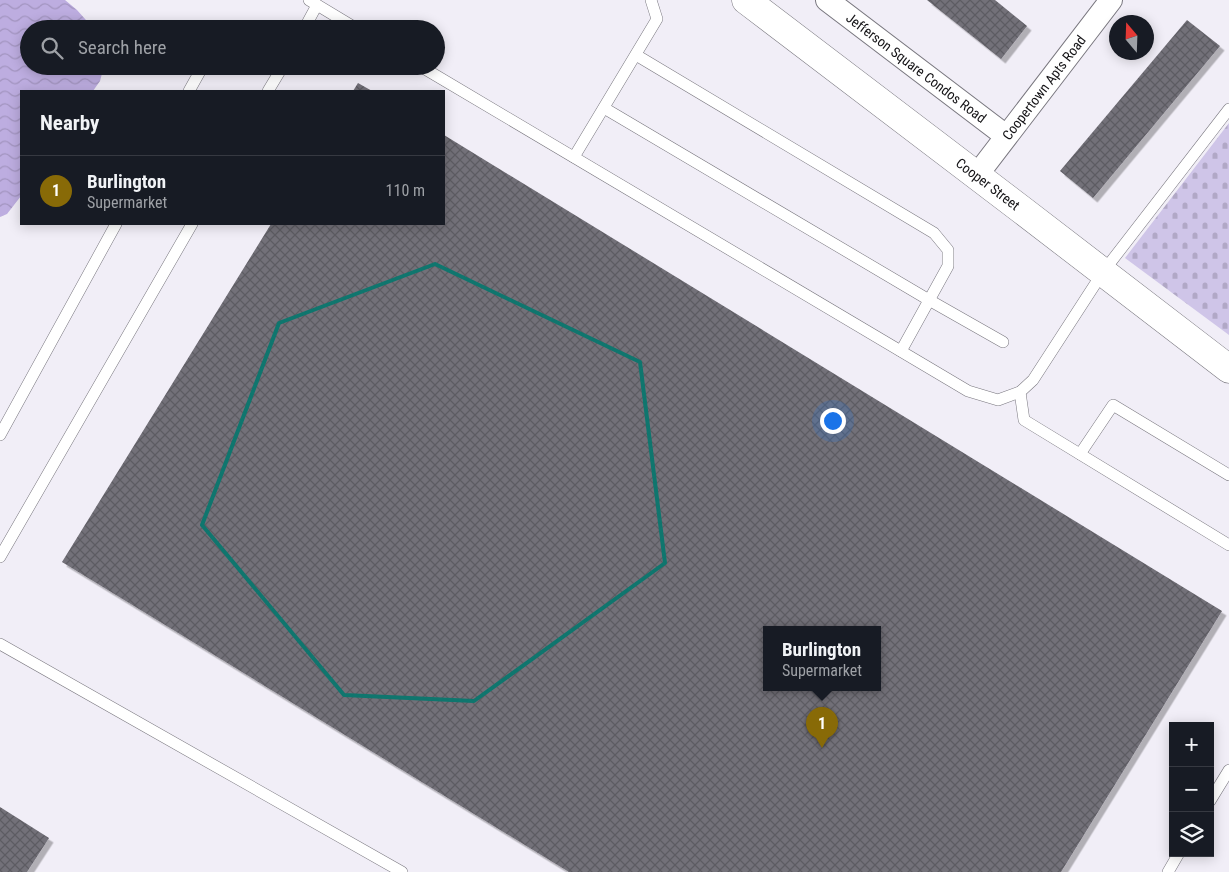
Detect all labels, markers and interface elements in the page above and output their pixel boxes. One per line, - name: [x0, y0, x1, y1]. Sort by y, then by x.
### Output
- street label: Jefferson Square Condos Road: [843, 10, 989, 126]
- north arrow: [1109, 15, 1154, 60]
- search box: [20, 20, 445, 75]
- street label: Coopertown Apts Road: [999, 32, 1089, 143]
- icon: search: [38, 34, 66, 62]
- text: Search here: [78, 36, 166, 59]
- text: Nearby: [40, 111, 99, 135]
- street label: Cooper Street: [953, 155, 1023, 213]
- text: Burlington: [87, 170, 166, 193]
- text: 1: [52, 181, 60, 200]
- text: 110 m: [386, 181, 425, 200]
- text: Supermarket: [87, 193, 167, 212]
- your location: [820, 408, 846, 434]
- popup: [763, 626, 881, 691]
- text: Burlington: [782, 638, 861, 661]
- text: Supermarket: [782, 661, 862, 680]
- pin: 1: [806, 707, 838, 748]
- map controls: [1169, 722, 1214, 857]
- button: +: [1169, 722, 1214, 767]
- button: −: [1169, 767, 1214, 812]
- button: layers: [1169, 812, 1214, 857]

